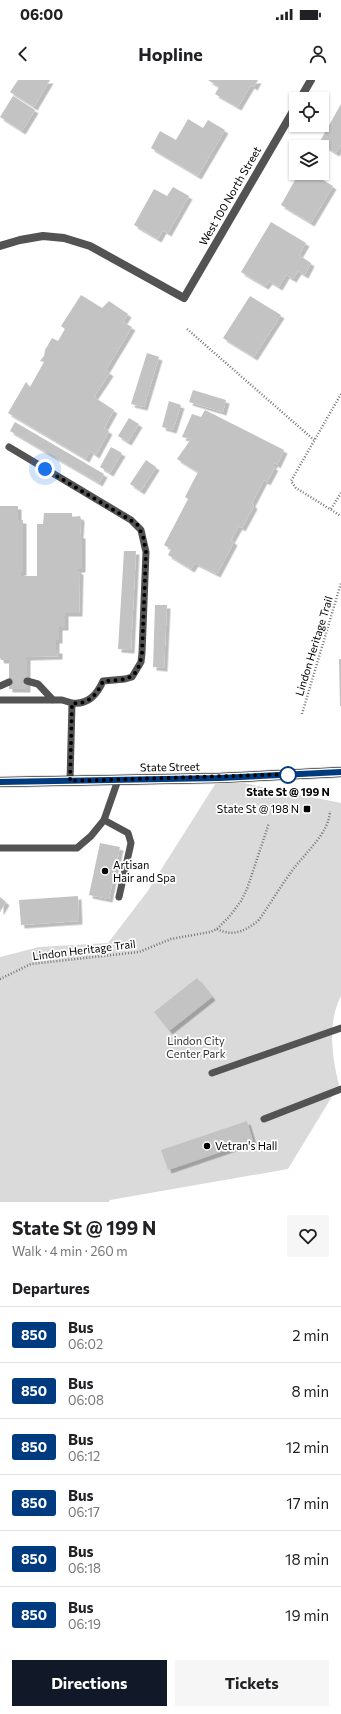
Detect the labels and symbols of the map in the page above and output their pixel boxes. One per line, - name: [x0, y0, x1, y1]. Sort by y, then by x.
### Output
- street label: West 100 North Street: [196, 143, 264, 248]
- your location: [35, 459, 55, 479]
- street label: Lindon Heritage Trail: [292, 594, 335, 697]
- street label: State Street: [140, 759, 201, 774]
- marker: State St @ 199 N: [279, 766, 297, 784]
- place label: State St @ 199 N: [246, 785, 330, 798]
- place label: State St @ 198 N: [217, 802, 299, 815]
- marker: State St @ 198 N: [302, 804, 312, 814]
- place label: Artisan Hair and Spa: [113, 858, 176, 884]
- marker: Artisan Hair and Spa: [100, 866, 110, 876]
- street label: Lindon Heritage Trail: [32, 937, 136, 962]
- park label: Lindon City Center Park: [166, 1034, 226, 1060]
- place label: Vetran's Hall: [215, 1139, 277, 1152]
- marker: Vetran's Hall: [202, 1141, 212, 1151]

